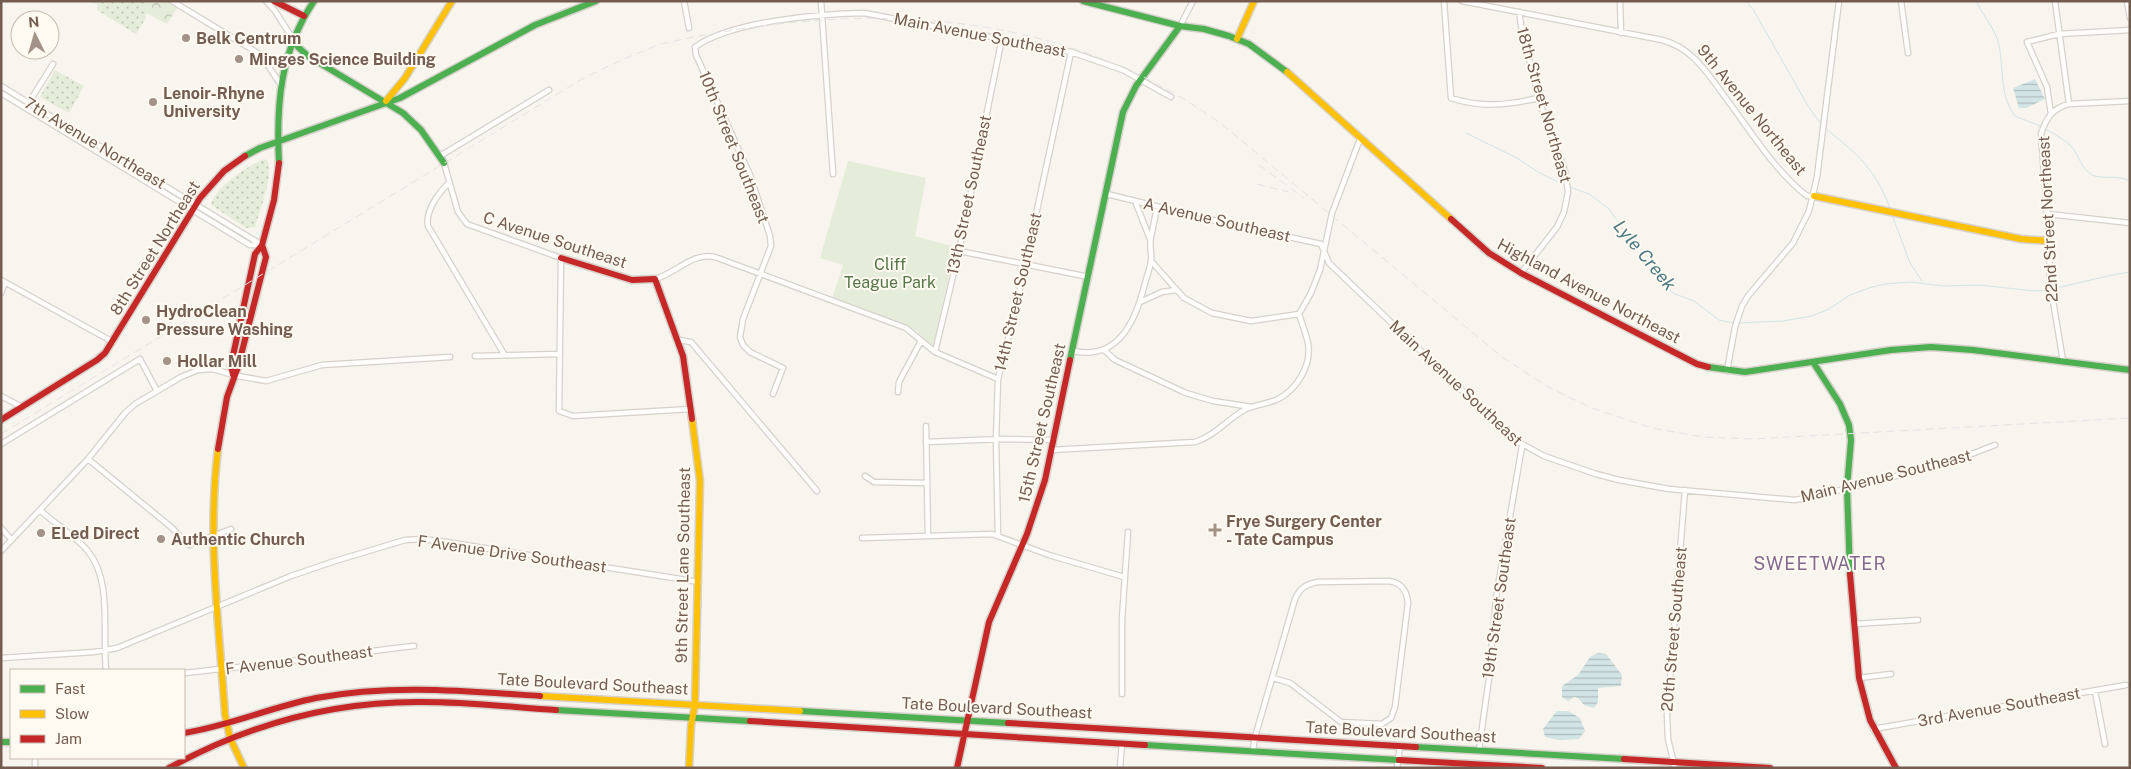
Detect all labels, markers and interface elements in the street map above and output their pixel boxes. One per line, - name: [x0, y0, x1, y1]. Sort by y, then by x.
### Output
- street label: Main Avenue Southeast: [892, 9, 1068, 61]
- north arrow: [10, 10, 60, 60]
- text: N: [28, 14, 40, 30]
- street label: 18th Street Northeast: [1513, 25, 1575, 185]
- place label: Belk Centrum: [196, 29, 301, 48]
- marker: Belk Centrum: [180, 32, 192, 44]
- street label: 9th Avenue Northeast: [1694, 41, 1810, 179]
- place label: Minges Science Building: [249, 50, 436, 69]
- marker: Minges Science Building: [233, 53, 245, 65]
- street label: 10th Street Southeast: [695, 68, 773, 226]
- place label: Lenoir-Rhyne University: [163, 84, 265, 121]
- street label: 7th Avenue Northeast: [21, 93, 169, 193]
- marker: Lenoir-Rhyne University: [147, 96, 159, 108]
- street label: 13th Street Southeast: [943, 113, 995, 277]
- street label: 22nd Street Northeast: [2034, 135, 2062, 303]
- street label: 8th Street Northeast: [106, 177, 204, 319]
- street label: A Avenue Southeast: [1142, 194, 1292, 246]
- street label: C Avenue Southeast: [481, 208, 629, 272]
- street label: 14th Street Southeast: [990, 211, 1046, 373]
- water label: Lyle Creek: [1609, 216, 1681, 295]
- street label: Highland Avenue Northeast: [1494, 235, 1684, 347]
- park label: Cliff Teague Park: [844, 255, 936, 292]
- place label: HydroClean Pressure Washing: [156, 302, 293, 339]
- marker: HydroClean Pressure Washing: [140, 314, 152, 326]
- street label: Main Avenue Southeast: [1385, 316, 1527, 450]
- street label: 15th Street Southeast: [1014, 341, 1070, 505]
- place label: Hollar Mill: [177, 352, 257, 371]
- marker: Hollar Mill: [161, 355, 173, 367]
- street label: Main Avenue Southeast: [1799, 446, 1973, 506]
- street label: 9th Street Lane Southeast: [672, 467, 694, 663]
- place label: Frye Surgery Center - Tate Campus: [1226, 512, 1382, 549]
- street label: 19th Street Southeast: [1478, 516, 1520, 680]
- marker: Frye Surgery Center - Tate Campus: [1208, 523, 1222, 537]
- place label: ELed Direct: [51, 524, 140, 543]
- marker: ELed Direct: [35, 527, 47, 539]
- place label: Authentic Church: [171, 530, 305, 549]
- street label: F Avenue Drive Southeast: [416, 531, 608, 577]
- marker: Authentic Church: [155, 533, 167, 545]
- street label: 20th Street Southeast: [1657, 546, 1691, 712]
- district label: SWEETWATER: [1753, 553, 1887, 574]
- street label: F Avenue Southeast: [224, 642, 374, 678]
- legend: [10, 669, 185, 759]
- street label: Tate Boulevard Southeast: [497, 670, 689, 698]
- text: Fast: [55, 680, 85, 697]
- street label: 3rd Avenue Southeast: [1916, 683, 2082, 731]
- street label: Tate Boulevard Southeast: [901, 694, 1093, 722]
- text: Slow: [55, 705, 90, 722]
- street label: Tate Boulevard Southeast: [1305, 718, 1497, 746]
- text: Jam: [55, 730, 82, 747]

